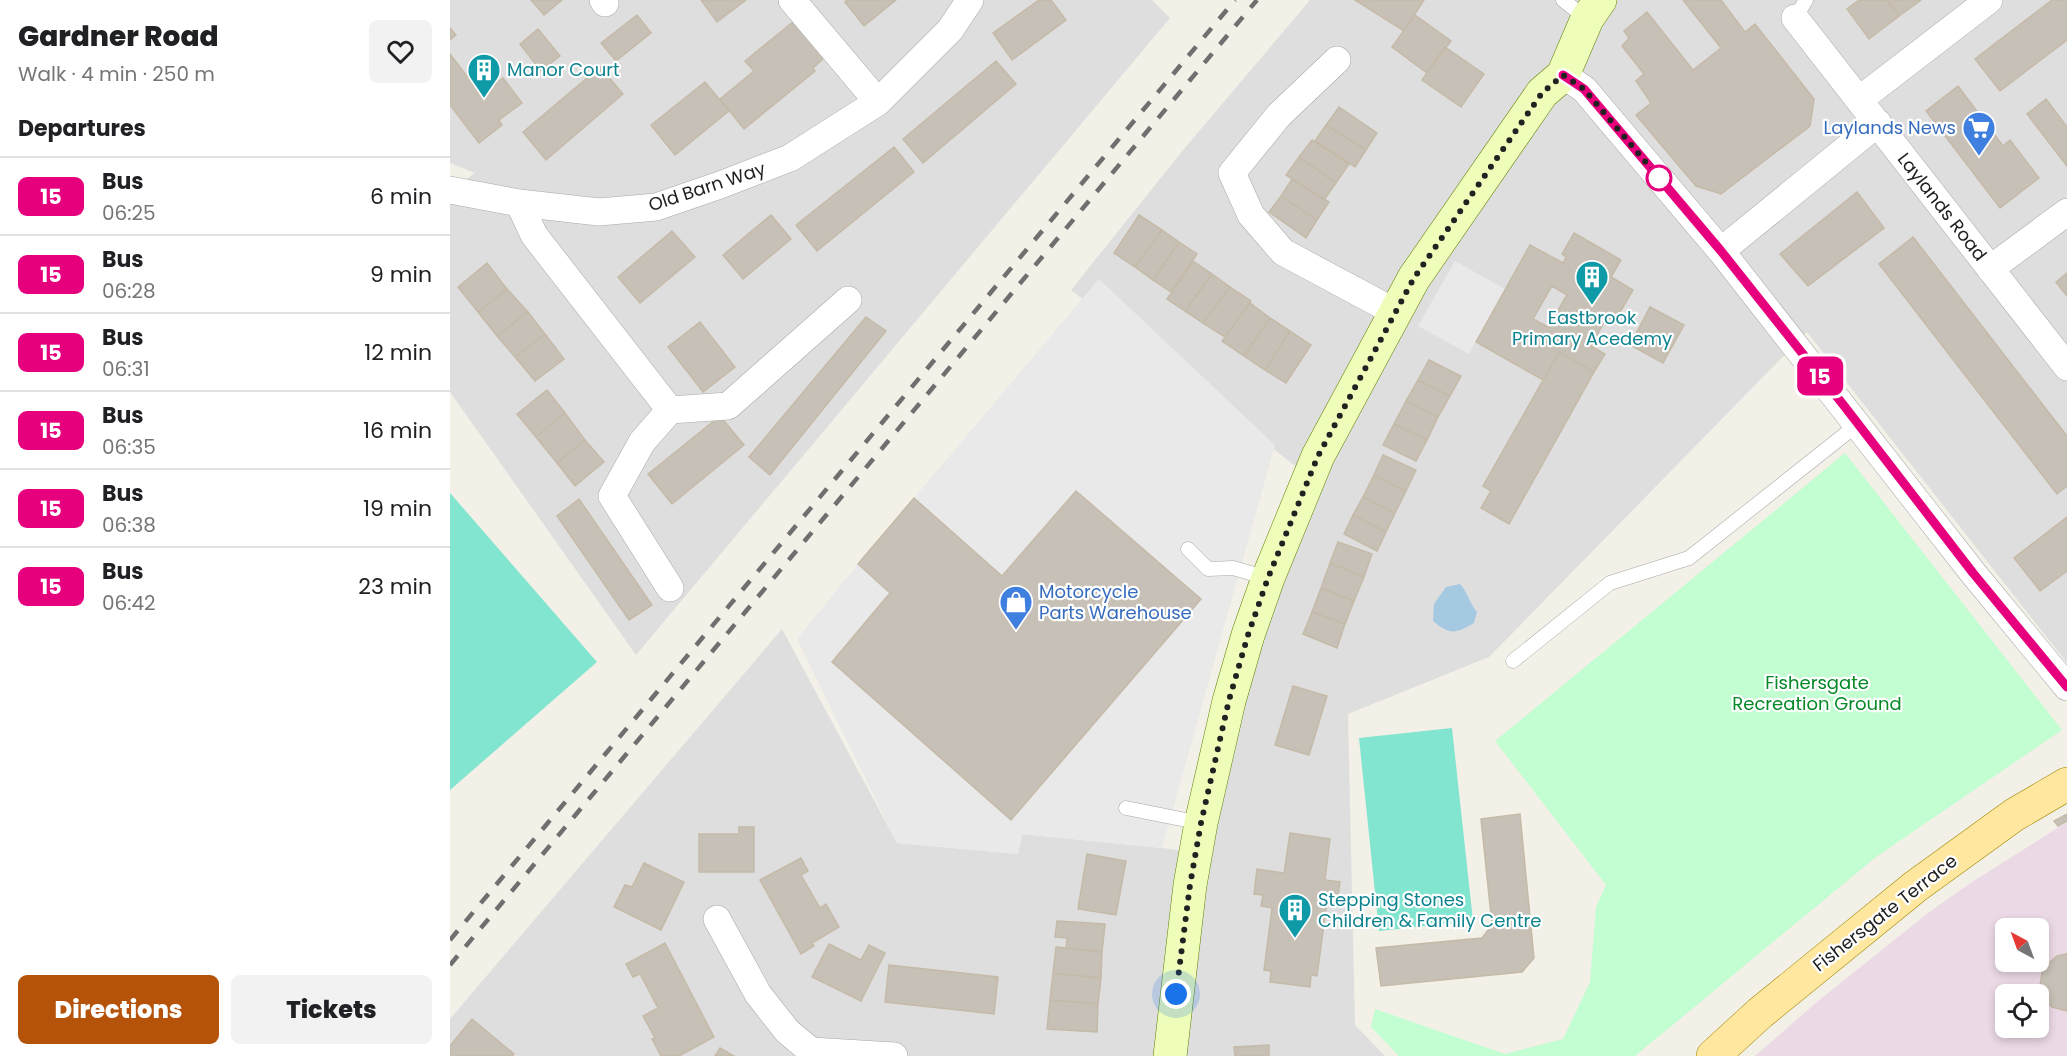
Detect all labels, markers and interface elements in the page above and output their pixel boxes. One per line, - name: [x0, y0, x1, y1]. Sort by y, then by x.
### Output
- text: Gardner Road: [18, 17, 219, 56]
- button: heart: [369, 20, 432, 83]
- building icon: Manor Court: [466, 52, 502, 99]
- place label: Manor Court: [507, 57, 619, 82]
- text: Walk · 4 min · 250 m: [18, 60, 215, 88]
- supermarket icon: Laylands News: [1961, 110, 1997, 157]
- text: Departures: [18, 113, 146, 144]
- place label: Laylands News: [1823, 115, 1956, 140]
- street label: Laylands Road: [1892, 147, 1993, 266]
- street label: Old Barn Way: [645, 156, 769, 217]
- unlabelled marker: [1646, 165, 1672, 191]
- text: Bus: [102, 166, 144, 197]
- text: 6 min: [370, 181, 432, 212]
- text: 15: [40, 182, 62, 211]
- text: 06:25: [102, 199, 156, 227]
- text: Bus: [102, 244, 144, 275]
- text: 9 min: [370, 259, 432, 290]
- building icon: Eastbrook Primary Acedemy: [1574, 259, 1610, 306]
- text: 15: [40, 260, 62, 289]
- text: 06:28: [102, 277, 156, 305]
- place label: Eastbrook Primary Acedemy: [1512, 305, 1672, 351]
- text: Bus: [102, 322, 144, 353]
- text: 12 min: [364, 337, 432, 368]
- text: 15: [40, 338, 62, 367]
- text: 06:31: [102, 355, 150, 383]
- line badge: 15: [1793, 356, 1847, 395]
- text: 15: [1809, 362, 1831, 391]
- text: Bus: [102, 400, 144, 431]
- text: 16 min: [363, 415, 432, 446]
- text: 15: [40, 416, 62, 445]
- text: 06:35: [102, 433, 156, 461]
- text: Bus: [102, 478, 144, 509]
- text: 19 min: [363, 493, 432, 524]
- text: 15: [40, 494, 62, 523]
- text: 06:38: [102, 511, 156, 539]
- text: Bus: [102, 556, 144, 587]
- text: 23 min: [358, 571, 432, 602]
- text: 15: [40, 572, 62, 601]
- place label: Motorcycle Parts Warehouse: [1039, 579, 1192, 625]
- shop icon: Motorcycle Parts Warehouse: [998, 584, 1034, 631]
- text: 06:42: [102, 589, 156, 617]
- park label: Fishersgate Recreation Ground: [1732, 670, 1902, 716]
- street label: Fishersgate Terrace: [1807, 848, 1962, 977]
- place label: Stepping Stones Children & Family Centre: [1318, 887, 1541, 933]
- building icon: Stepping Stones Children & Family Centre: [1277, 892, 1313, 939]
- north arrow: [1995, 918, 2049, 972]
- map controls: [1995, 918, 2049, 1038]
- button: Directions: [18, 975, 219, 1044]
- button: Tickets: [231, 975, 432, 1044]
- your location: [1161, 979, 1191, 1009]
- button: locate: [1995, 984, 2049, 1038]

